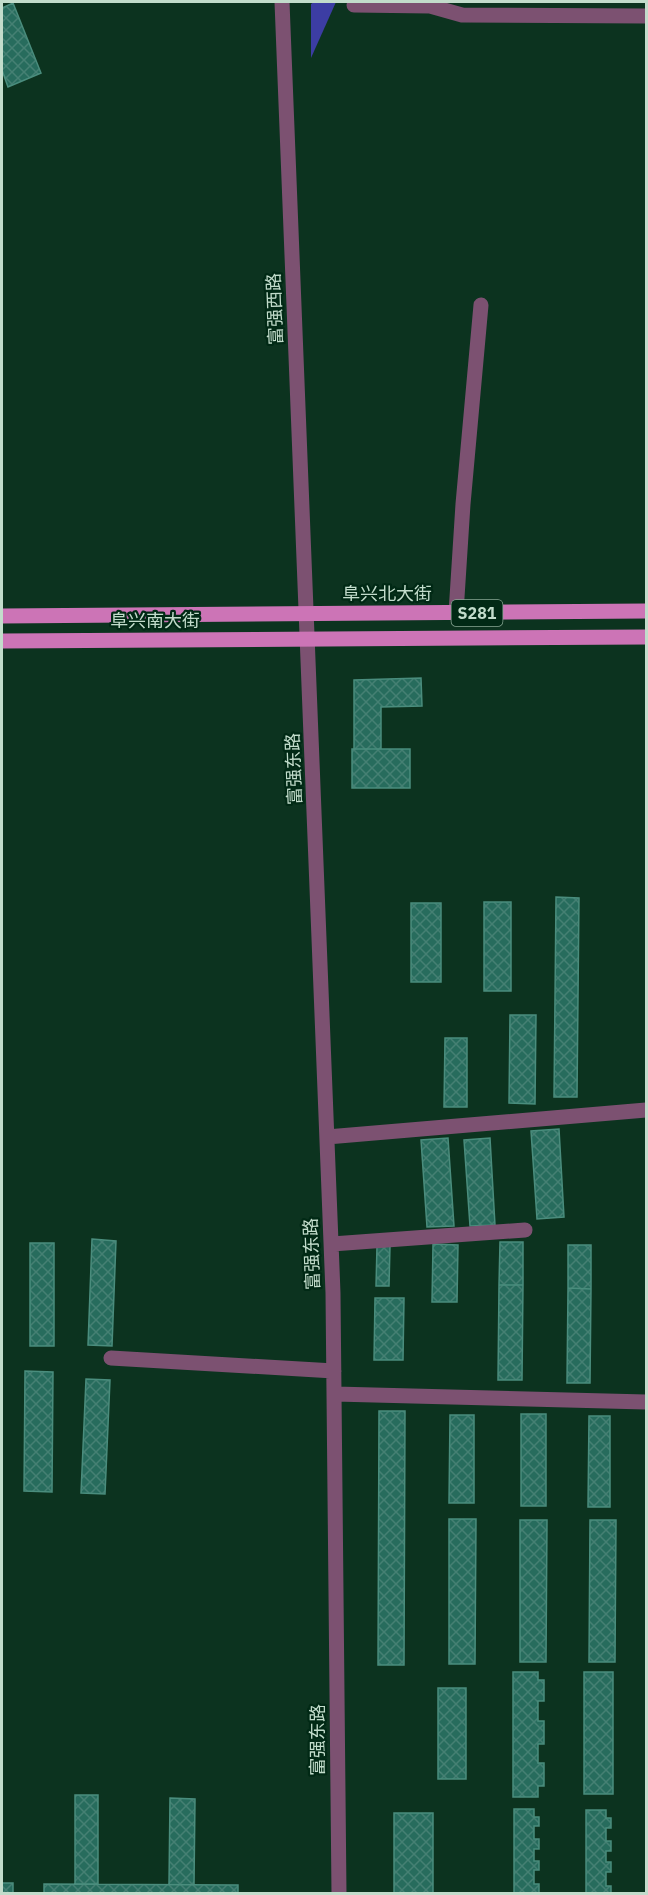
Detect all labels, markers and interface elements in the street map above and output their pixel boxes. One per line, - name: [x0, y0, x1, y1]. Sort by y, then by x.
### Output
- street label: 富强西路: [262, 273, 287, 345]
- street label: 阜兴北大街: [342, 582, 432, 605]
- road number: S281: [452, 600, 502, 626]
- street label: 阜兴南大街: [110, 609, 200, 632]
- street label: 富强东路: [281, 733, 306, 805]
- street label: 富强东路: [299, 1218, 324, 1290]
- street label: 富强东路: [306, 1704, 329, 1776]

